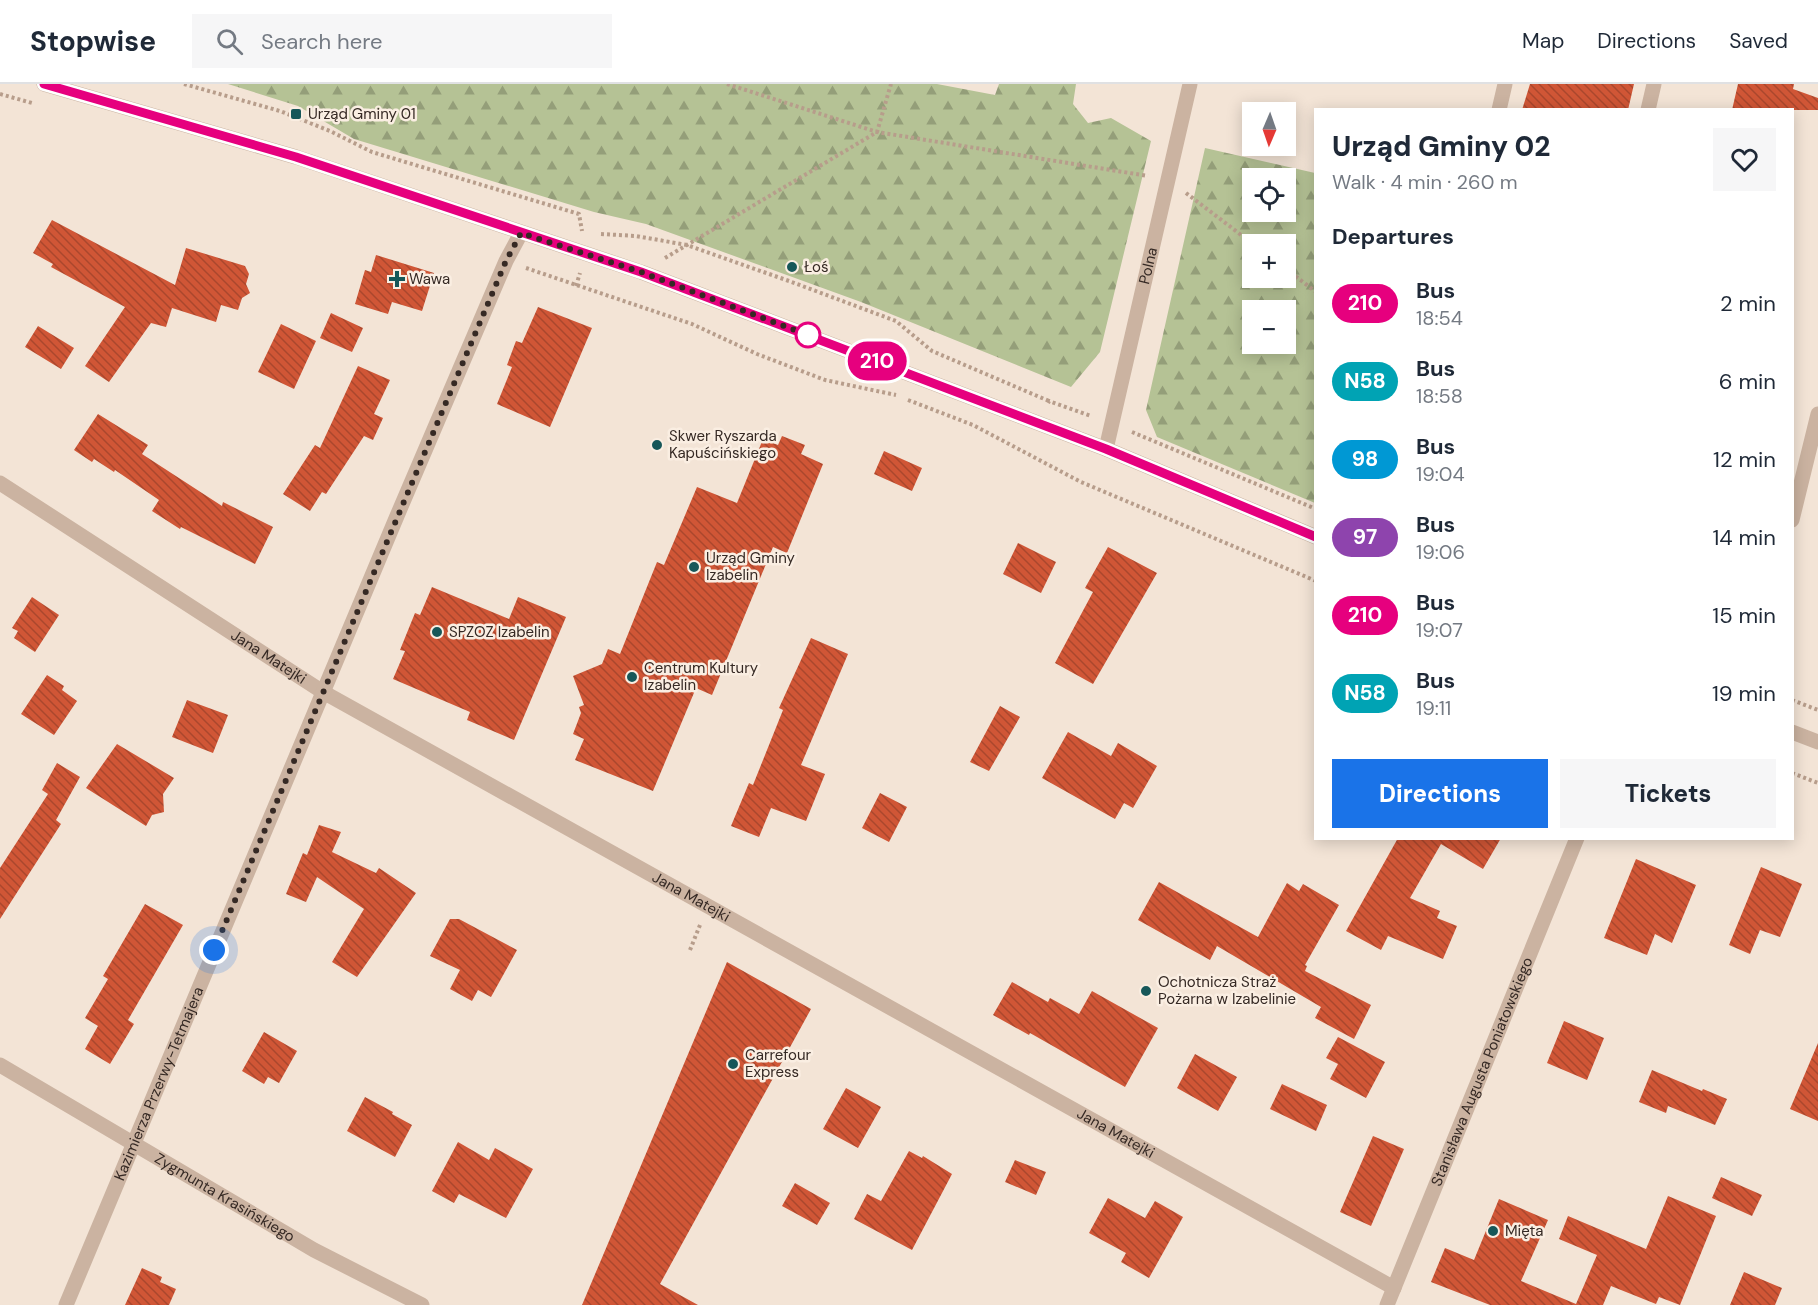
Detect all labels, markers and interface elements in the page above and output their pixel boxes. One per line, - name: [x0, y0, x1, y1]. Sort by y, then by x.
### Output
- search box: [192, 14, 612, 68]
- text: Stopwise: [30, 23, 156, 60]
- icon: search: [213, 25, 246, 58]
- text: Search here: [261, 27, 382, 56]
- text: Map: [1522, 27, 1564, 55]
- text: Directions: [1597, 27, 1696, 55]
- text: Saved: [1729, 27, 1788, 55]
- north arrow: [1242, 102, 1296, 156]
- map controls: [1242, 102, 1296, 354]
- place label: Urząd Gminy 01: [308, 104, 416, 124]
- marker: Urząd Gminy 01: [289, 107, 303, 121]
- text: Urząd Gminy 02: [1332, 128, 1550, 165]
- button: heart: [1713, 128, 1776, 191]
- button: locate: [1242, 168, 1296, 222]
- text: Walk · 4 min · 260 m: [1332, 169, 1517, 195]
- text: Departures: [1332, 222, 1454, 251]
- button: +: [1242, 234, 1296, 288]
- street label: Polna: [1134, 245, 1162, 286]
- place label: Łoś: [804, 257, 828, 277]
- marker: Łoś: [785, 260, 799, 274]
- place label: Wawa: [409, 269, 450, 289]
- marker: Wawa: [390, 272, 404, 286]
- text: Bus: [1416, 276, 1455, 305]
- text: 210: [1348, 289, 1382, 317]
- text: 2 min: [1720, 289, 1776, 318]
- button: −: [1242, 300, 1296, 354]
- text: 18:54: [1416, 305, 1463, 331]
- unlabelled marker: [795, 322, 821, 348]
- line badge: 210: [842, 342, 912, 380]
- text: 210: [860, 347, 894, 375]
- text: Bus: [1416, 354, 1455, 383]
- text: N58: [1344, 367, 1386, 395]
- text: 6 min: [1719, 367, 1776, 396]
- text: 18:58: [1416, 383, 1463, 409]
- place label: Skwer Ryszarda Kapuścińskiego: [669, 426, 777, 463]
- text: Bus: [1416, 432, 1455, 461]
- marker: Skwer Ryszarda Kapuścińskiego: [650, 438, 664, 452]
- text: 98: [1352, 445, 1378, 473]
- text: 12 min: [1713, 445, 1776, 474]
- text: 19:04: [1416, 461, 1465, 487]
- text: Bus: [1416, 510, 1455, 539]
- text: 97: [1353, 523, 1377, 551]
- text: 14 min: [1712, 523, 1776, 552]
- text: 19:06: [1416, 539, 1465, 565]
- place label: Urząd Gminy Izabelin: [706, 548, 796, 585]
- marker: Urząd Gminy Izabelin: [687, 560, 701, 574]
- text: Bus: [1416, 588, 1455, 617]
- text: 210: [1348, 601, 1382, 629]
- text: 15 min: [1712, 601, 1776, 630]
- text: 19:07: [1416, 617, 1463, 643]
- place label: SPZOZ Izabelin: [449, 622, 550, 642]
- street label: Jana Matejki: [227, 625, 310, 689]
- marker: SPZOZ Izabelin: [430, 625, 444, 639]
- place label: Centrum Kultury Izabelin: [644, 658, 759, 695]
- text: Bus: [1416, 666, 1455, 695]
- marker: Centrum Kultury Izabelin: [625, 670, 639, 684]
- text: N58: [1344, 679, 1386, 707]
- text: 19 min: [1712, 679, 1776, 708]
- text: 19:11: [1416, 695, 1451, 721]
- button: Directions: [1332, 759, 1548, 828]
- button: Tickets: [1560, 759, 1776, 828]
- street label: Jana Matejki: [649, 867, 734, 927]
- your location: [199, 935, 229, 965]
- street label: Stanisława Augusta Poniatowskiego: [1426, 954, 1538, 1189]
- place label: Ochotnicza Straż Pożarna w Izabelinie: [1158, 972, 1296, 1009]
- street label: Kazimierza Przerwy-Tetmajera: [109, 984, 208, 1184]
- marker: Ochotnicza Straż Pożarna w Izabelinie: [1139, 984, 1153, 998]
- place label: Carrefour Express: [745, 1045, 812, 1082]
- marker: Carrefour Express: [726, 1057, 740, 1071]
- street label: Jana Matejki: [1073, 1104, 1158, 1163]
- street label: Zygmunta Krasińskiego: [151, 1148, 299, 1247]
- place label: Mięta: [1505, 1221, 1544, 1241]
- marker: Mięta: [1486, 1224, 1500, 1238]

